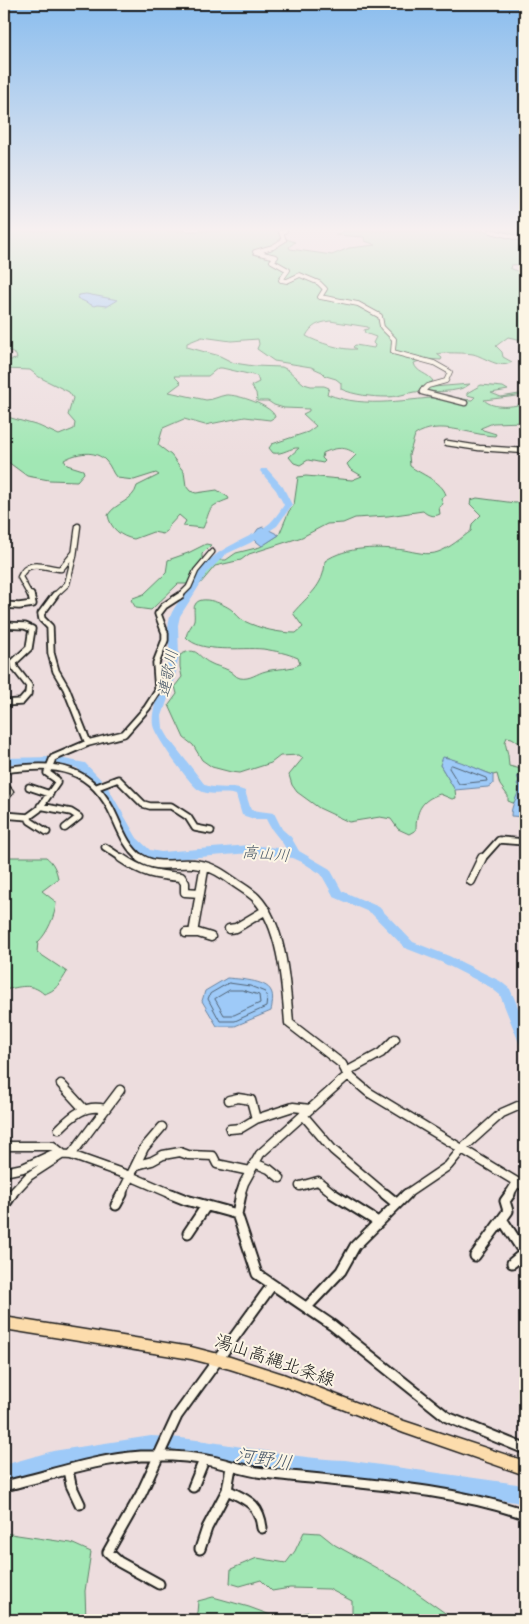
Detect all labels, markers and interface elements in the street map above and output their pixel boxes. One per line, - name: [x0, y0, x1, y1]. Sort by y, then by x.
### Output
- water label: 連歌川: [152, 647, 181, 698]
- water label: 高山川: [241, 840, 291, 865]
- street label: 湯山高縄北条線: [212, 1327, 339, 1391]
- water label: 河野川: [234, 1441, 294, 1474]

